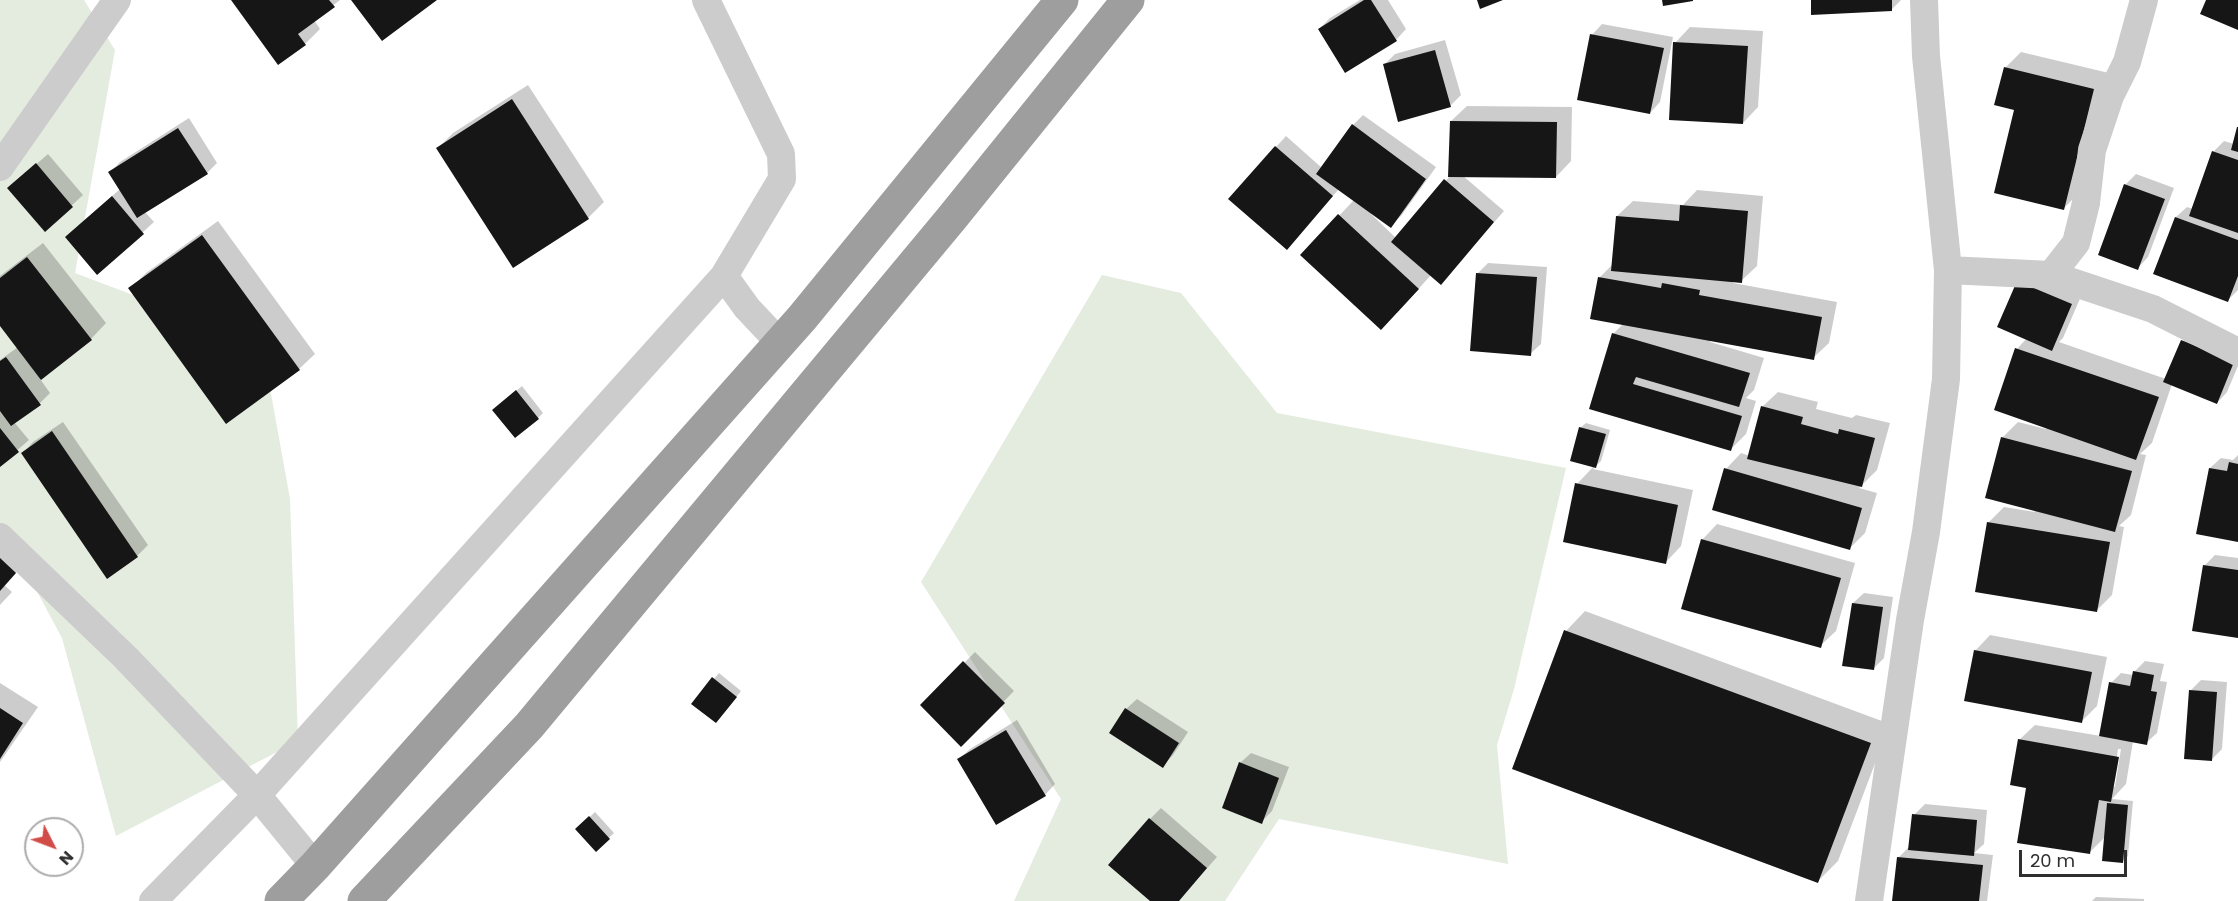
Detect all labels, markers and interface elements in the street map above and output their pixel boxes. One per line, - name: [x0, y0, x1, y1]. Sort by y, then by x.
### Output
- north arrow: [24, 817, 84, 877]
- scale bar: [2022, 838, 2130, 876]
- text: N: [54, 846, 79, 870]
- text: 20 m: [2030, 848, 2075, 873]

